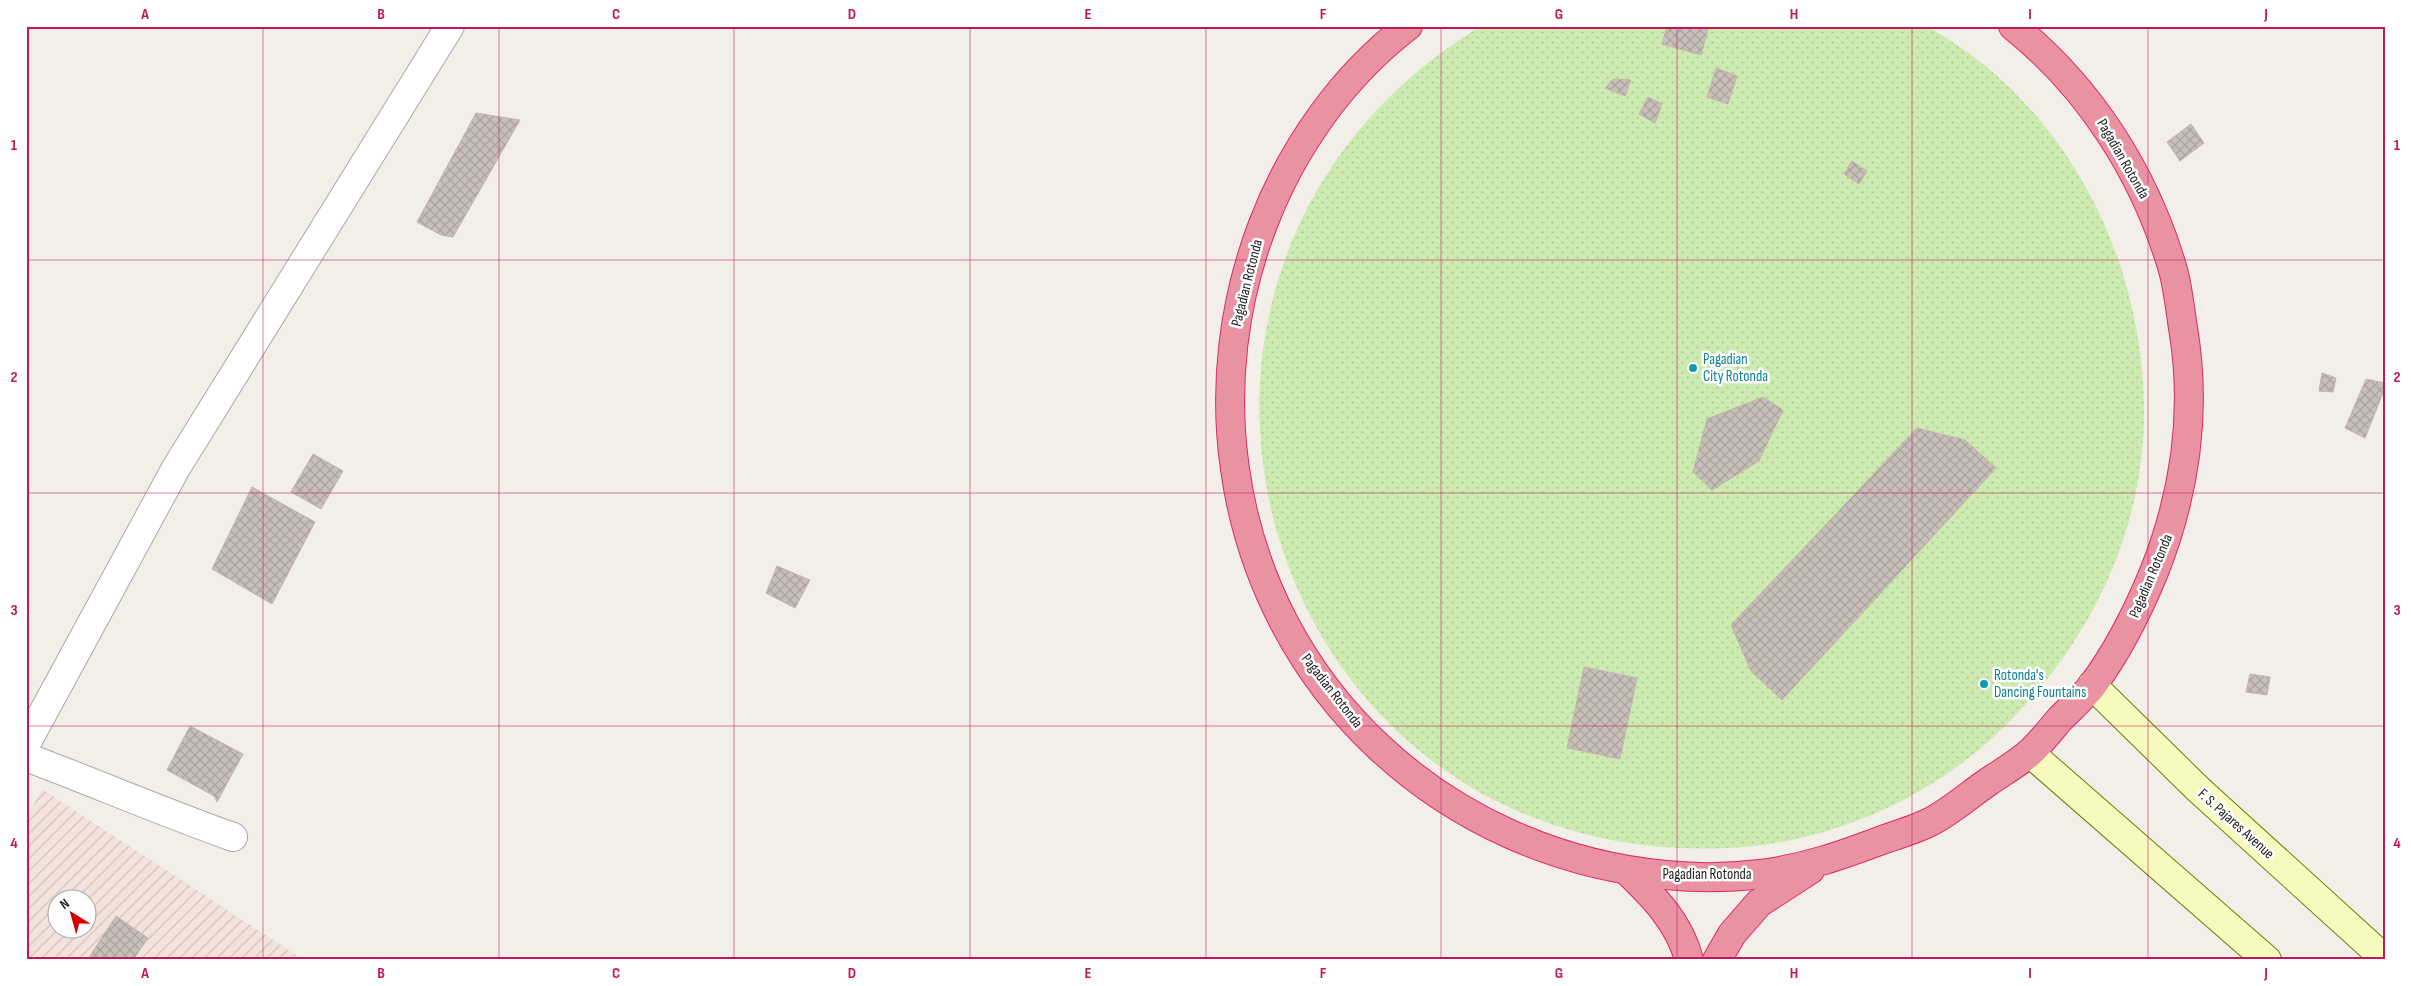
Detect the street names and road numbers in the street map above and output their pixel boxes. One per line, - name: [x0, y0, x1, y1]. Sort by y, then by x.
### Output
- street label: Pagadian Rotonda: [2092, 116, 2154, 203]
- street label: Pagadian Rotonda: [1227, 237, 1267, 329]
- street label: Pagadian Rotonda: [2125, 531, 2177, 621]
- street label: Pagadian Rotonda: [1297, 650, 1367, 732]
- street label: F. S. Pajares Avenue: [2194, 785, 2278, 863]
- street label: Pagadian Rotonda: [1662, 865, 1752, 884]

